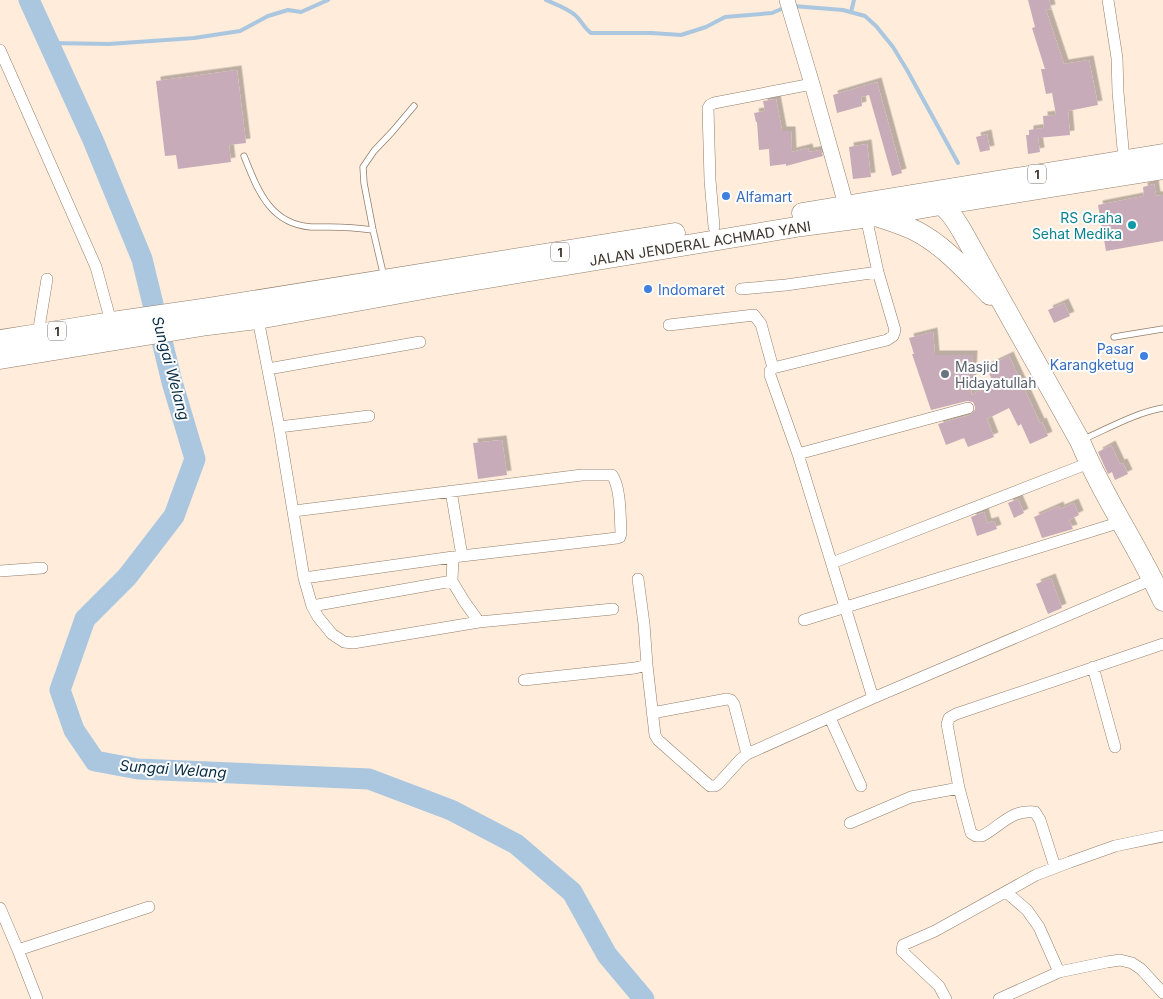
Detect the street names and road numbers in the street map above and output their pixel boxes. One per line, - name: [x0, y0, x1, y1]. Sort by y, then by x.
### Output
- road number: 1: [1028, 164, 1046, 183]
- street label: JALAN JENDERAL ACHMAD YANI: [588, 217, 812, 269]
- road number: 1: [551, 242, 569, 262]
- road number: 1: [48, 322, 66, 341]

